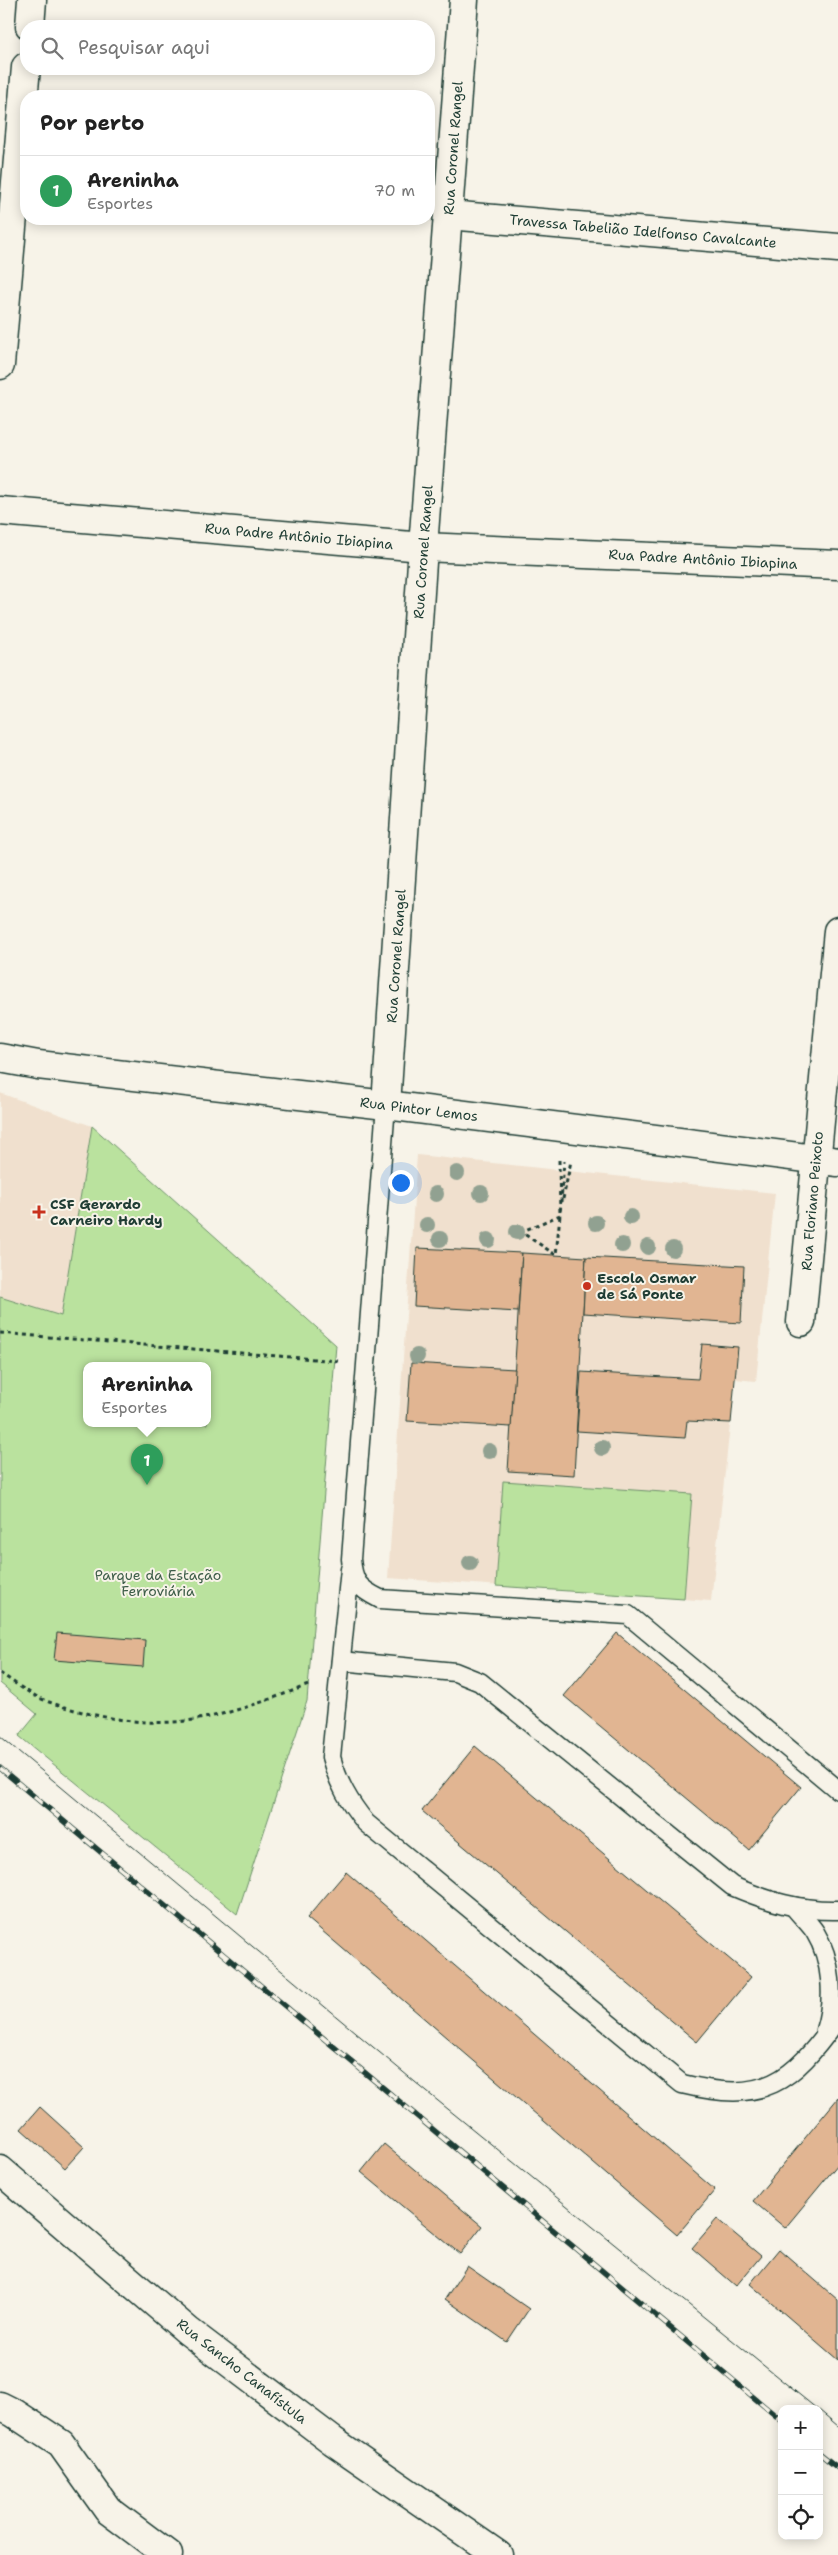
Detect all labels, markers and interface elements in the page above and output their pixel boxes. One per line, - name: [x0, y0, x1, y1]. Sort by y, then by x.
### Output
- search box: [20, 20, 435, 75]
- icon: search: [38, 34, 66, 62]
- text: Pesquisar aqui: [78, 35, 210, 60]
- street label: Rua Coronel Rangel: [439, 80, 467, 216]
- text: Por perto: [40, 109, 144, 137]
- text: Areninha: [87, 168, 179, 193]
- text: 1: [52, 180, 60, 201]
- text: 70 m: [374, 180, 415, 201]
- text: Esportes: [87, 193, 153, 214]
- street label: Travessa Tabelião Idelfonso Cavalcante: [509, 210, 777, 252]
- street label: Rua Coronel Rangel: [409, 484, 437, 620]
- street label: Rua Padre Antônio Ibiapina: [204, 519, 394, 553]
- street label: Rua Padre Antônio Ibiapina: [608, 545, 798, 573]
- street label: Rua Coronel Rangel: [382, 888, 410, 1024]
- street label: Rua Pintor Lemos: [359, 1093, 479, 1125]
- street label: Rua Floriano Peixoto: [797, 1131, 827, 1271]
- your location: [388, 1170, 414, 1196]
- place label: CSF Gerardo Carneiro Hardy: [50, 1195, 163, 1229]
- marker: CSF Gerardo Carneiro Hardy: [32, 1205, 46, 1219]
- place label: Escola Osmar de Sá Ponte: [597, 1269, 697, 1303]
- marker: Escola Osmar de Sá Ponte: [581, 1280, 593, 1292]
- popup: [83, 1362, 211, 1427]
- text: Areninha: [101, 1372, 193, 1397]
- text: Esportes: [101, 1397, 167, 1418]
- pin: 1: [131, 1444, 163, 1485]
- park label: Parque da Estação Ferroviária: [95, 1566, 221, 1600]
- street label: Rua Sancho Canafístula: [173, 2315, 311, 2428]
- map controls: [778, 2405, 823, 2540]
- button: +: [778, 2405, 823, 2450]
- button: −: [778, 2450, 823, 2495]
- button: locate: [778, 2495, 823, 2540]

